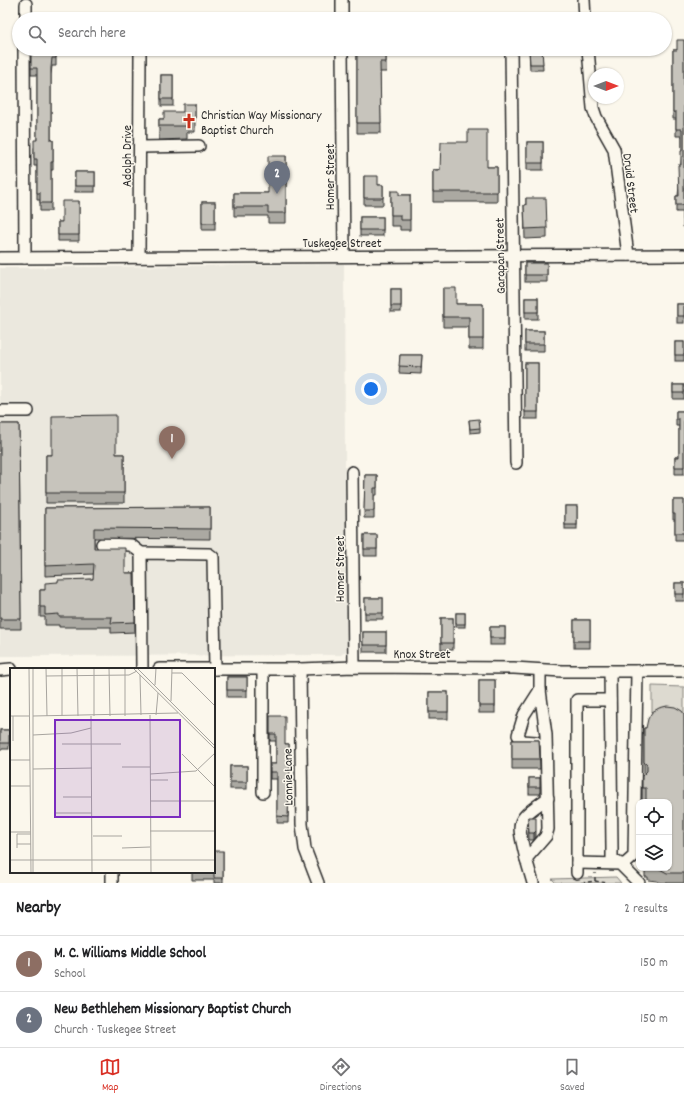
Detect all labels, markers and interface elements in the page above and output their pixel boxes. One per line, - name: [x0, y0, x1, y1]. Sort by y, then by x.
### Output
- search box: [12, 12, 672, 56]
- icon: search: [26, 23, 48, 45]
- text: Search here: [58, 23, 126, 45]
- north arrow: [588, 68, 624, 104]
- place label: Christian Way Missionary Baptist Church: [201, 107, 322, 141]
- church icon: Christian Way Missionary Baptist Church: [180, 112, 198, 130]
- street label: Adolph Drive: [119, 125, 138, 187]
- street label: Homer Street: [322, 144, 341, 210]
- street label: Druid Street: [616, 152, 643, 215]
- pin: 2: [264, 161, 290, 194]
- street label: Garapan Street: [491, 217, 512, 294]
- street label: Tuskegee Street: [302, 235, 382, 254]
- your location: [361, 379, 381, 399]
- pin: 1: [159, 426, 185, 459]
- street label: Homer Street: [332, 536, 351, 602]
- street label: Knox Street: [393, 646, 451, 665]
- inset map: [10, 668, 215, 873]
- street label: Lonnie Lane: [279, 748, 299, 806]
- map controls: [636, 799, 672, 871]
- button: locate: [636, 799, 672, 835]
- button: layers: [636, 835, 672, 871]
- text: Nearby: [16, 897, 60, 921]
- text: 2 results: [624, 900, 668, 919]
- text: M. C. Williams Middle School: [54, 943, 206, 965]
- text: 1: [28, 954, 30, 973]
- text: 150 m: [640, 954, 668, 973]
- text: School: [54, 965, 86, 984]
- text: New Bethlehem Missionary Baptist Church: [54, 999, 291, 1021]
- text: 2: [26, 1010, 32, 1029]
- text: 150 m: [640, 1010, 668, 1029]
- text: Church · Tuskegee Street: [54, 1021, 176, 1040]
- tab: Map: [99, 1056, 121, 1096]
- tab: Directions: [320, 1056, 362, 1096]
- tab: Saved: [560, 1056, 585, 1096]

